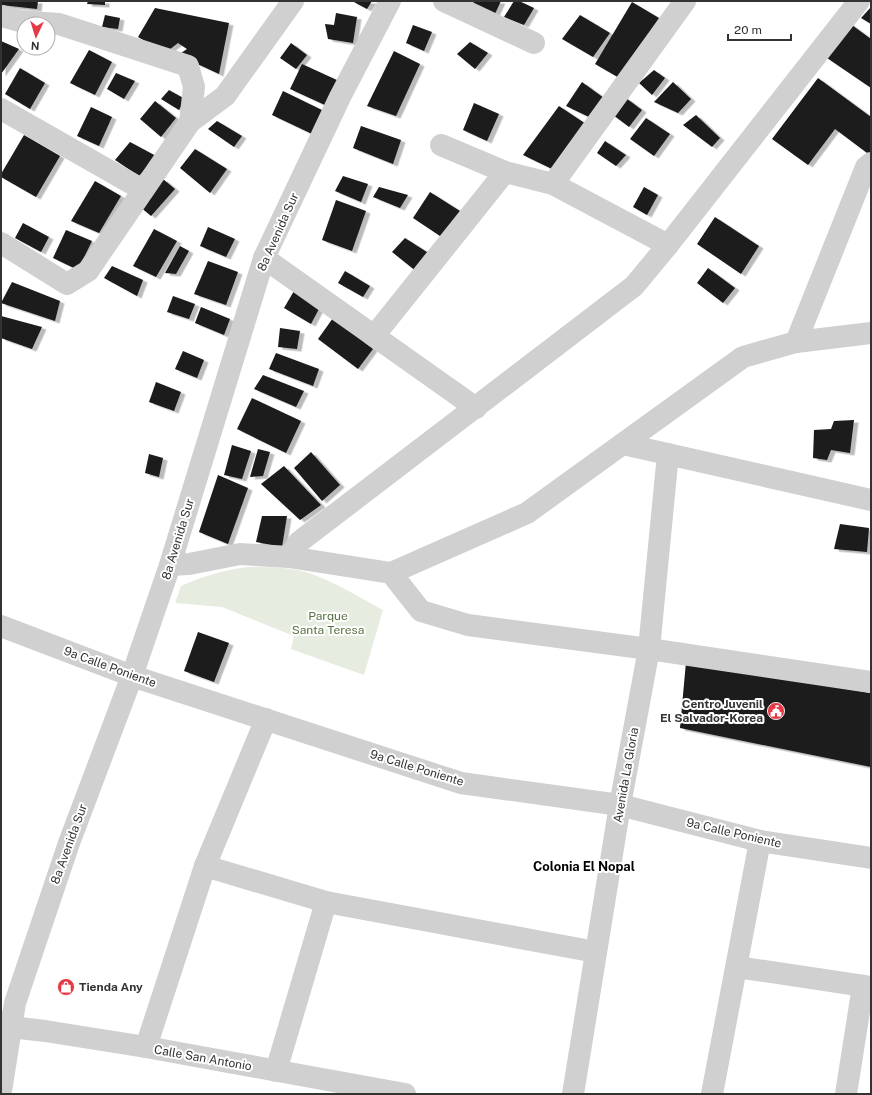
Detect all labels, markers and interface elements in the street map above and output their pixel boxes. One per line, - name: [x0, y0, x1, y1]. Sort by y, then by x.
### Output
- north arrow: [16, 16, 56, 56]
- scale bar: [728, 16, 791, 42]
- text: 20 m: [734, 23, 762, 37]
- text: N: [31, 40, 40, 52]
- street label: 8a Avenida Sur: [254, 190, 302, 273]
- street label: 8a Avenida Sur: [159, 496, 197, 581]
- park label: Parque Santa Teresa: [292, 609, 364, 637]
- street label: 9a Calle Poniente: [62, 644, 158, 690]
- place label: Centro Juvenil El Salvador-Korea: [660, 697, 763, 725]
- public building icon: Centro Juvenil El Salvador-Korea: [766, 701, 786, 721]
- street label: Avenida La Gloria: [611, 726, 641, 824]
- street label: 9a Calle Poniente: [368, 747, 466, 789]
- street label: 8a Avenida Sur: [48, 802, 90, 886]
- street label: 9a Calle Poniente: [685, 815, 783, 851]
- district label: Colonia El Nopal: [533, 859, 635, 874]
- shop icon: Tienda Any: [56, 977, 76, 997]
- place label: Tienda Any: [79, 980, 143, 994]
- street label: Calle San Antonio: [153, 1043, 253, 1074]

